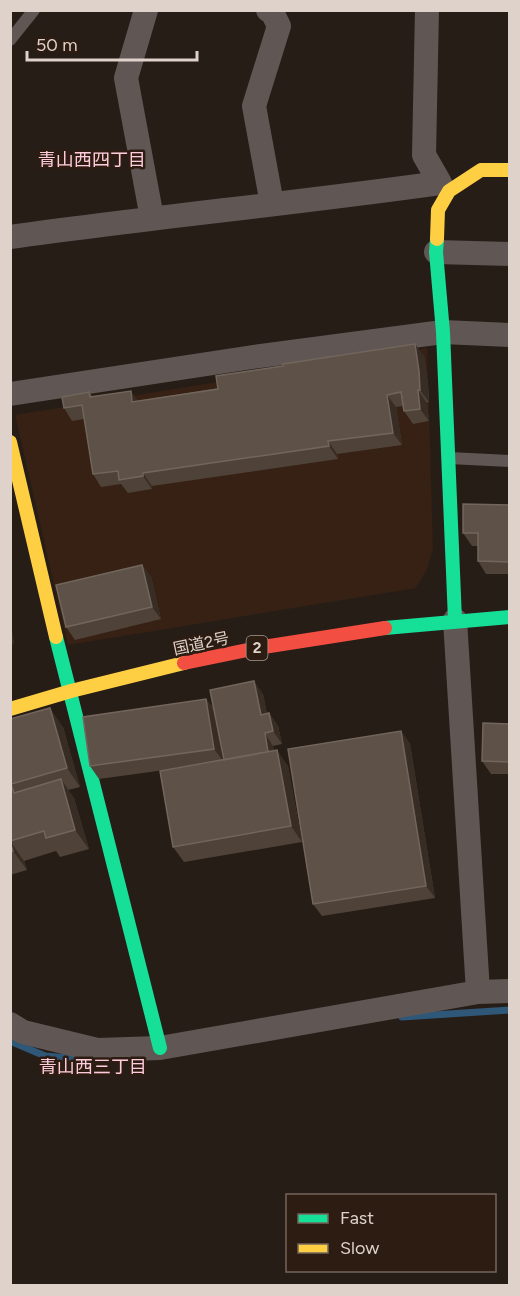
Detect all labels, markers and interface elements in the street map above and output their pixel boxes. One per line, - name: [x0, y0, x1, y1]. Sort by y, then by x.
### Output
- scale bar: [27, 24, 196, 62]
- text: 50 m: [36, 34, 78, 56]
- district label: 青山西四丁目: [38, 149, 146, 171]
- street label: 国道2号: [171, 628, 231, 659]
- road number: 2: [246, 636, 268, 660]
- district label: 青山西三丁目: [39, 1056, 147, 1078]
- legend: [286, 1194, 496, 1272]
- text: Fast: [340, 1207, 374, 1229]
- text: Slow: [340, 1237, 379, 1259]

